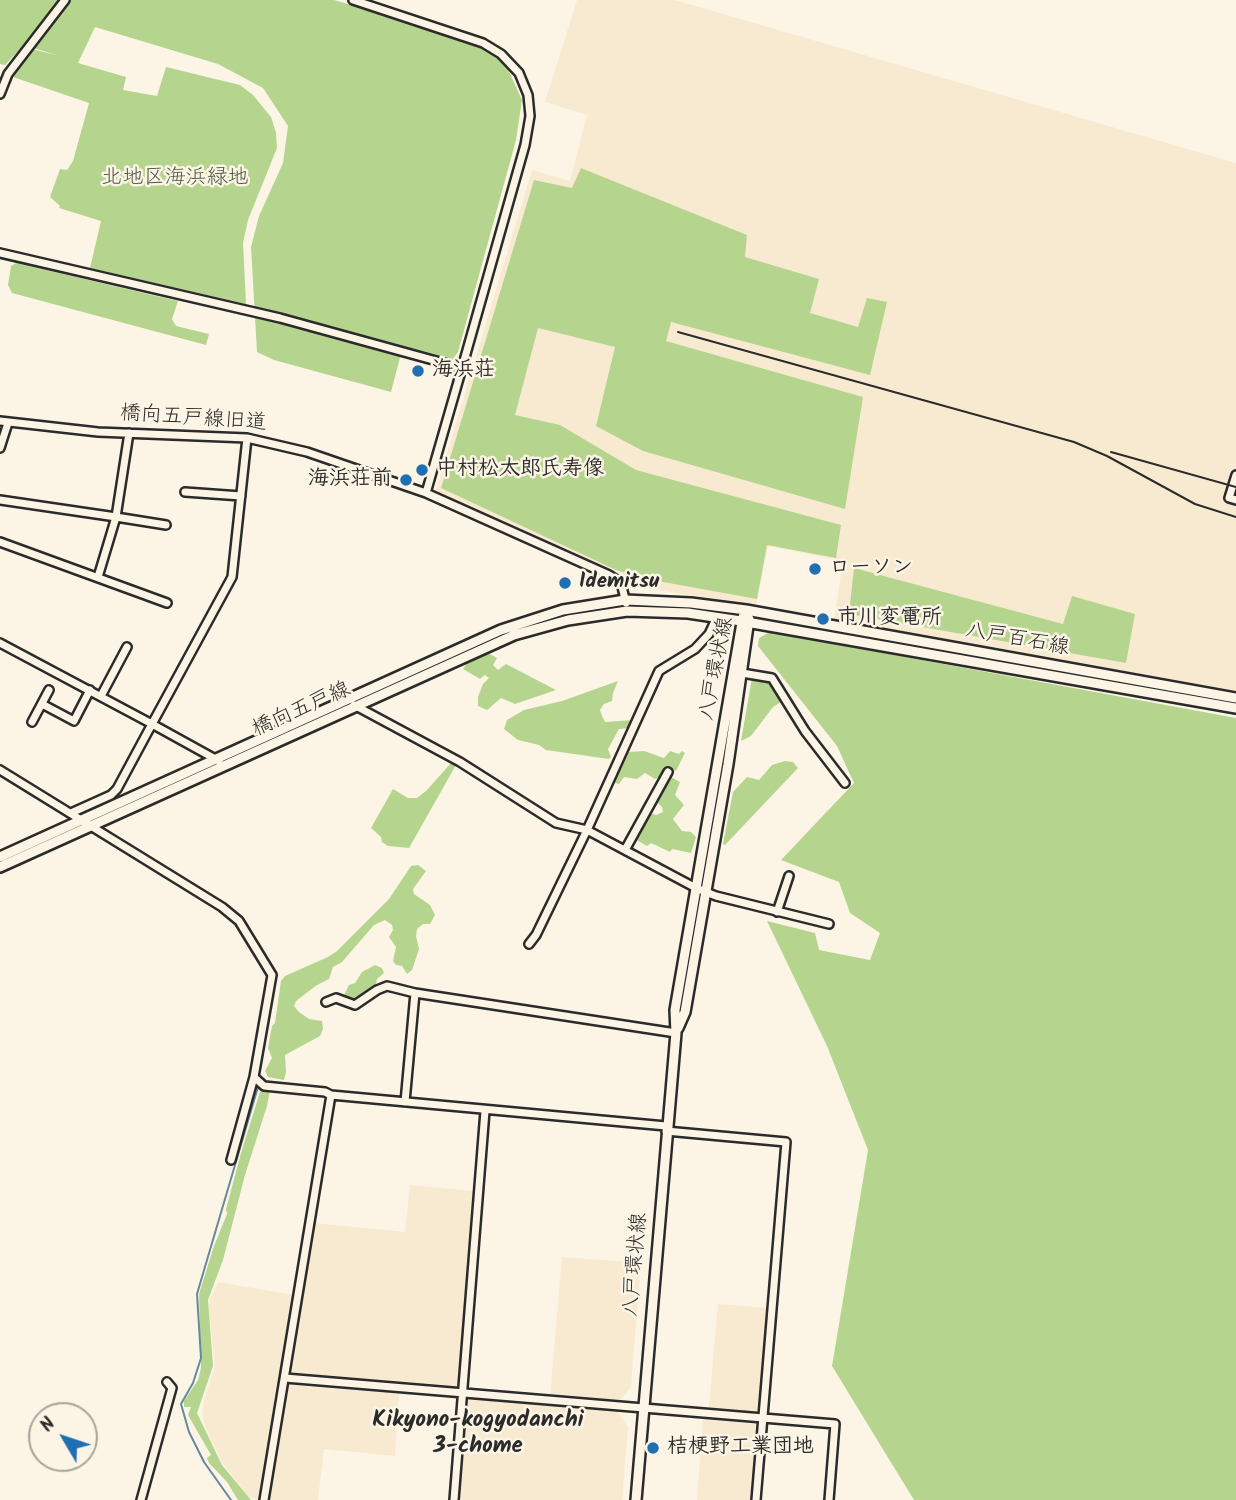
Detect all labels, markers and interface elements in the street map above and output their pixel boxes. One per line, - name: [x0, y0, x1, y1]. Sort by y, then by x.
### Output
- park label: 北地区海浜緑地: [102, 166, 248, 192]
- place label: 海浜荘: [432, 358, 495, 384]
- marker: 海浜荘: [410, 363, 426, 379]
- street label: 橋向五戸線旧道: [119, 402, 267, 438]
- place label: 中村松太郎氏寿像: [436, 457, 604, 483]
- marker: 中村松太郎氏寿像: [414, 462, 430, 478]
- place label: 海浜荘前: [308, 467, 392, 493]
- marker: 海浜荘前: [398, 472, 414, 488]
- place label: ローソン: [829, 556, 913, 582]
- marker: ローソン: [807, 561, 823, 577]
- place label: Idemitsu: [579, 570, 659, 596]
- marker: Idemitsu: [557, 575, 573, 591]
- place label: 市川変電所: [837, 606, 942, 632]
- marker: 市川変電所: [815, 611, 831, 627]
- street label: 八戸環状線: [696, 615, 740, 723]
- street label: 八戸百石線: [963, 619, 1071, 663]
- street label: 橋向五戸線: [249, 678, 355, 744]
- street label: 八戸環状線: [620, 1212, 654, 1318]
- north arrow: [28, 1402, 98, 1472]
- district label: Kikyono-kogyodanchi 3-chome: [372, 1408, 584, 1462]
- text: N: [33, 1411, 64, 1439]
- place label: 桔梗野工業団地: [667, 1435, 814, 1461]
- marker: 桔梗野工業団地: [645, 1440, 661, 1456]

